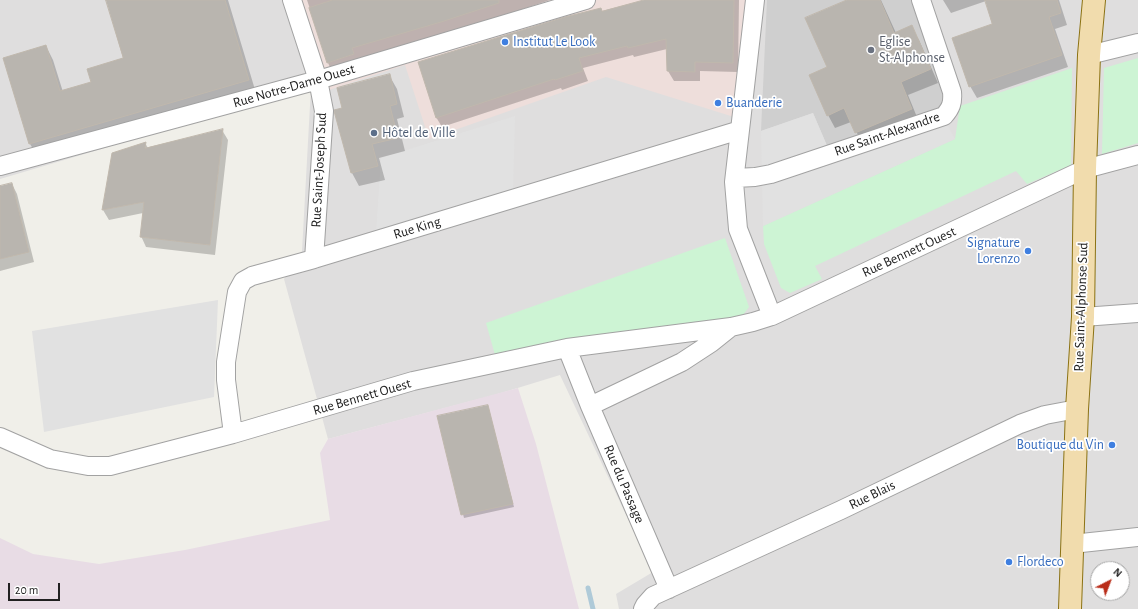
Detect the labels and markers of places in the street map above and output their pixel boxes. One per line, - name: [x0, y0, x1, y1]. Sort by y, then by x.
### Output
- place label: Institut Le Look: [513, 34, 595, 50]
- place label: Eglise St-Alphonse: [879, 34, 945, 66]
- marker: Institut Le Look: [500, 37, 510, 47]
- marker: Eglise St-Alphonse: [866, 45, 876, 55]
- place label: Buanderie: [726, 95, 782, 111]
- marker: Buanderie: [713, 98, 723, 108]
- place label: Hôtel de Ville: [382, 125, 455, 141]
- marker: Hôtel de Ville: [369, 128, 379, 138]
- place label: Signature Lorenzo: [967, 235, 1020, 268]
- marker: Signature Lorenzo: [1023, 246, 1033, 256]
- place label: Boutique du Vin: [1017, 437, 1104, 453]
- marker: Boutique du Vin: [1107, 440, 1117, 450]
- place label: Flordeco: [1017, 554, 1064, 570]
- marker: Flordeco: [1004, 557, 1014, 567]

